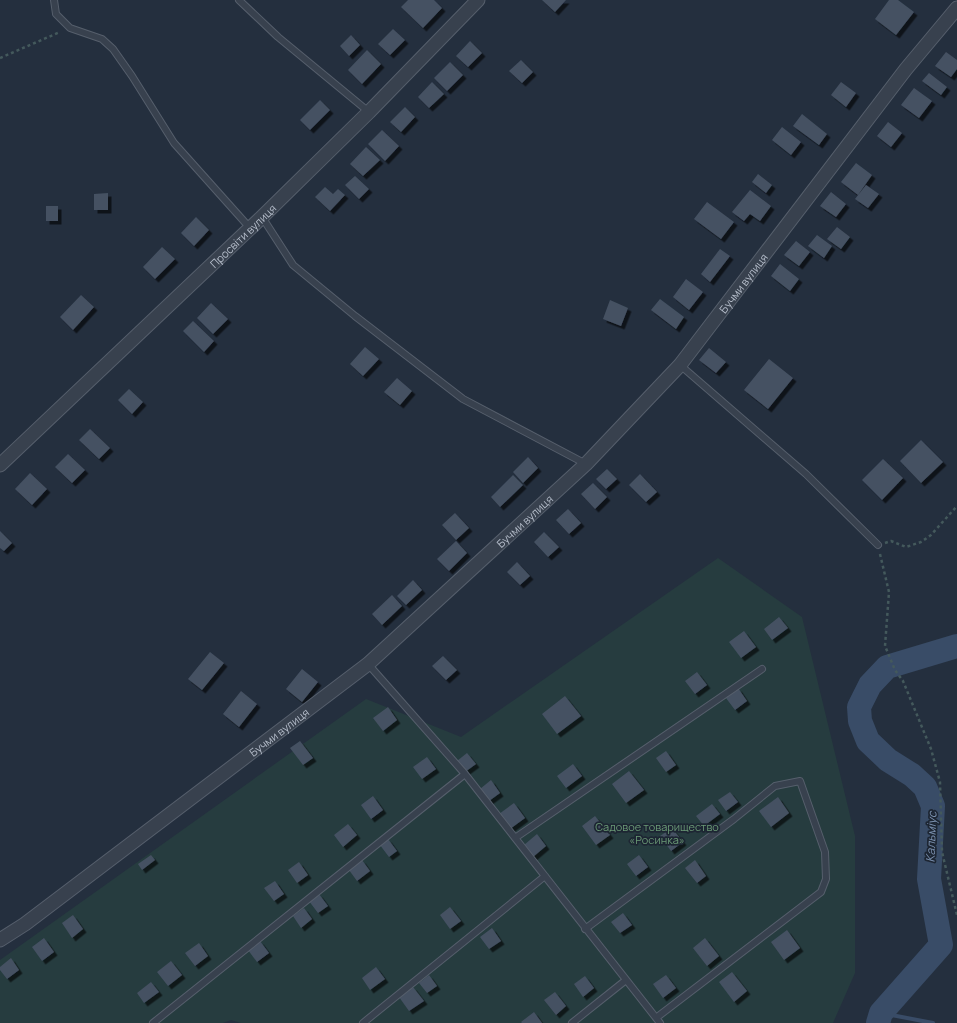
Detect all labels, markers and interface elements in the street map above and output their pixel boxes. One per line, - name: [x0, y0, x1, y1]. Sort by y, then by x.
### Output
- street label: Просвіти вулиця: [206, 200, 279, 270]
- street label: Бучми вулиця: [715, 250, 770, 316]
- street label: Бучми вулиця: [493, 491, 556, 550]
- street label: Бучми вулиця: [246, 704, 312, 759]
- water label: Кальміус: [922, 810, 940, 863]
- park label: Садовое товарищество «Росинка»: [595, 819, 719, 847]

